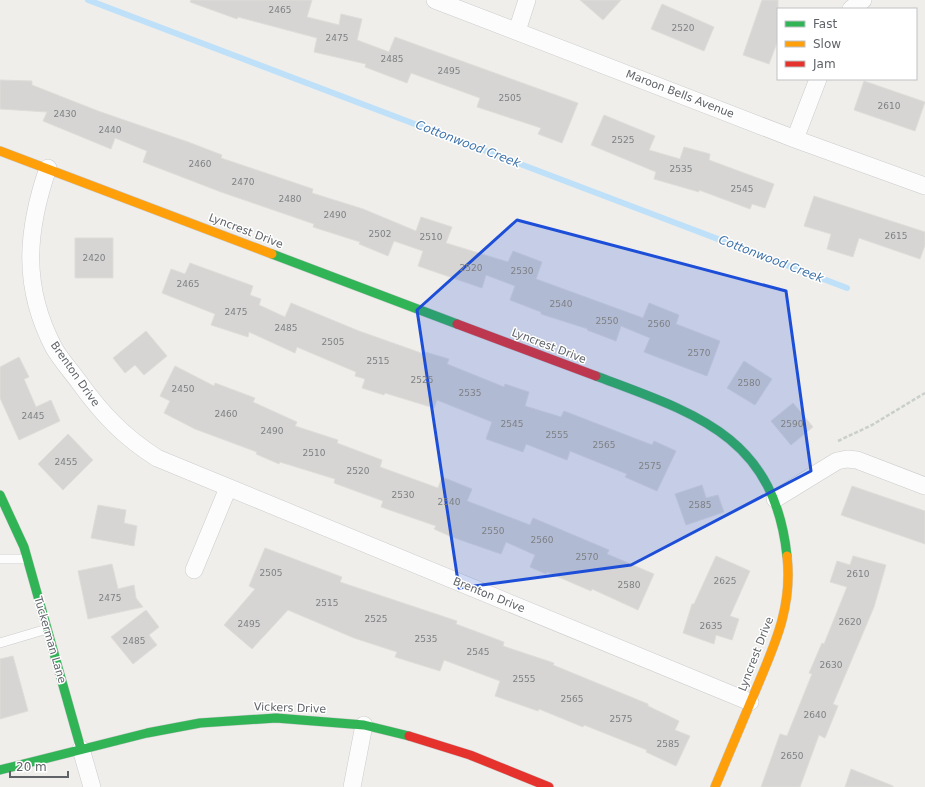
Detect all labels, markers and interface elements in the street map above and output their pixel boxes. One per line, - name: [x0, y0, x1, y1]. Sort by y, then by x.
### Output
- house number: 2465: [269, 5, 291, 15]
- legend: [777, 8, 917, 80]
- text: Fast: [813, 17, 837, 31]
- house number: 2520: [672, 23, 695, 33]
- house number: 2475: [326, 33, 348, 43]
- text: Slow: [813, 37, 841, 51]
- house number: 2485: [381, 54, 403, 64]
- text: Jam: [812, 57, 836, 71]
- house number: 2495: [438, 66, 460, 76]
- street label: Maroon Bells Avenue: [624, 67, 736, 121]
- house number: 2505: [499, 93, 521, 103]
- house number: 2610: [878, 101, 901, 111]
- house number: 2430: [54, 109, 77, 119]
- water label: Cottonwood Creek: [414, 118, 523, 171]
- house number: 2440: [99, 125, 122, 135]
- house number: 2525: [612, 135, 634, 145]
- house number: 2460: [189, 159, 212, 169]
- house number: 2535: [670, 164, 692, 174]
- house number: 2470: [232, 177, 255, 187]
- house number: 2545: [731, 184, 753, 194]
- house number: 2480: [279, 194, 302, 204]
- house number: 2490: [324, 210, 347, 220]
- street label: Lyncrest Drive: [207, 211, 285, 251]
- house number: 2502: [369, 229, 391, 239]
- house number: 2615: [885, 231, 907, 241]
- house number: 2510: [420, 232, 443, 242]
- water label: Cottonwood Creek: [717, 233, 826, 286]
- house number: 2420: [83, 253, 106, 263]
- house number: 2520: [460, 263, 483, 273]
- house number: 2530: [511, 266, 534, 276]
- house number: 2465: [177, 279, 199, 289]
- house number: 2540: [550, 299, 573, 309]
- house number: 2475: [225, 307, 247, 317]
- house number: 2550: [596, 316, 619, 326]
- house number: 2560: [648, 319, 671, 329]
- house number: 2485: [275, 323, 297, 333]
- street label: Lyncrest Drive: [510, 326, 588, 366]
- house number: 2505: [322, 337, 344, 347]
- street label: Brenton Drive: [48, 339, 102, 409]
- house number: 2570: [688, 348, 711, 358]
- house number: 2515: [367, 356, 389, 366]
- house number: 2525: [411, 375, 433, 385]
- house number: 2580: [738, 378, 761, 388]
- house number: 2450: [172, 384, 195, 394]
- house number: 2535: [459, 388, 481, 398]
- house number: 2460: [215, 409, 238, 419]
- house number: 2445: [22, 411, 44, 421]
- house number: 2545: [501, 419, 523, 429]
- house number: 2590: [781, 419, 804, 429]
- house number: 2490: [261, 426, 284, 436]
- house number: 2555: [546, 430, 568, 440]
- house number: 2565: [593, 440, 615, 450]
- house number: 2510: [303, 448, 326, 458]
- house number: 2455: [55, 457, 77, 467]
- house number: 2575: [639, 461, 661, 471]
- house number: 2520: [347, 466, 370, 476]
- house number: 2530: [392, 490, 415, 500]
- house number: 2540: [438, 497, 461, 507]
- house number: 2585: [689, 500, 711, 510]
- house number: 2550: [482, 526, 505, 536]
- house number: 2560: [531, 535, 554, 545]
- house number: 2570: [576, 552, 599, 562]
- house number: 2505: [260, 568, 282, 578]
- house number: 2610: [847, 569, 870, 579]
- street label: Brenton Drive: [451, 575, 527, 615]
- house number: 2625: [714, 576, 736, 586]
- house number: 2580: [618, 580, 641, 590]
- house number: 2475: [99, 593, 121, 603]
- street label: Tuckerman Lane: [31, 594, 69, 685]
- house number: 2515: [316, 598, 338, 608]
- house number: 2525: [365, 614, 387, 624]
- street label: Lyncrest Drive: [736, 615, 776, 693]
- house number: 2620: [839, 617, 862, 627]
- house number: 2495: [238, 619, 260, 629]
- house number: 2635: [700, 621, 722, 631]
- house number: 2535: [415, 634, 437, 644]
- house number: 2485: [123, 636, 145, 646]
- house number: 2545: [467, 647, 489, 657]
- house number: 2630: [820, 660, 843, 670]
- house number: 2555: [513, 674, 535, 684]
- house number: 2565: [561, 694, 583, 704]
- street label: Vickers Drive: [254, 700, 327, 716]
- house number: 2640: [804, 710, 827, 720]
- house number: 2575: [610, 714, 632, 724]
- house number: 2585: [657, 739, 679, 749]
- house number: 2650: [781, 751, 804, 761]
- scale bar: [10, 753, 68, 779]
- text: 20 m: [16, 760, 47, 774]

